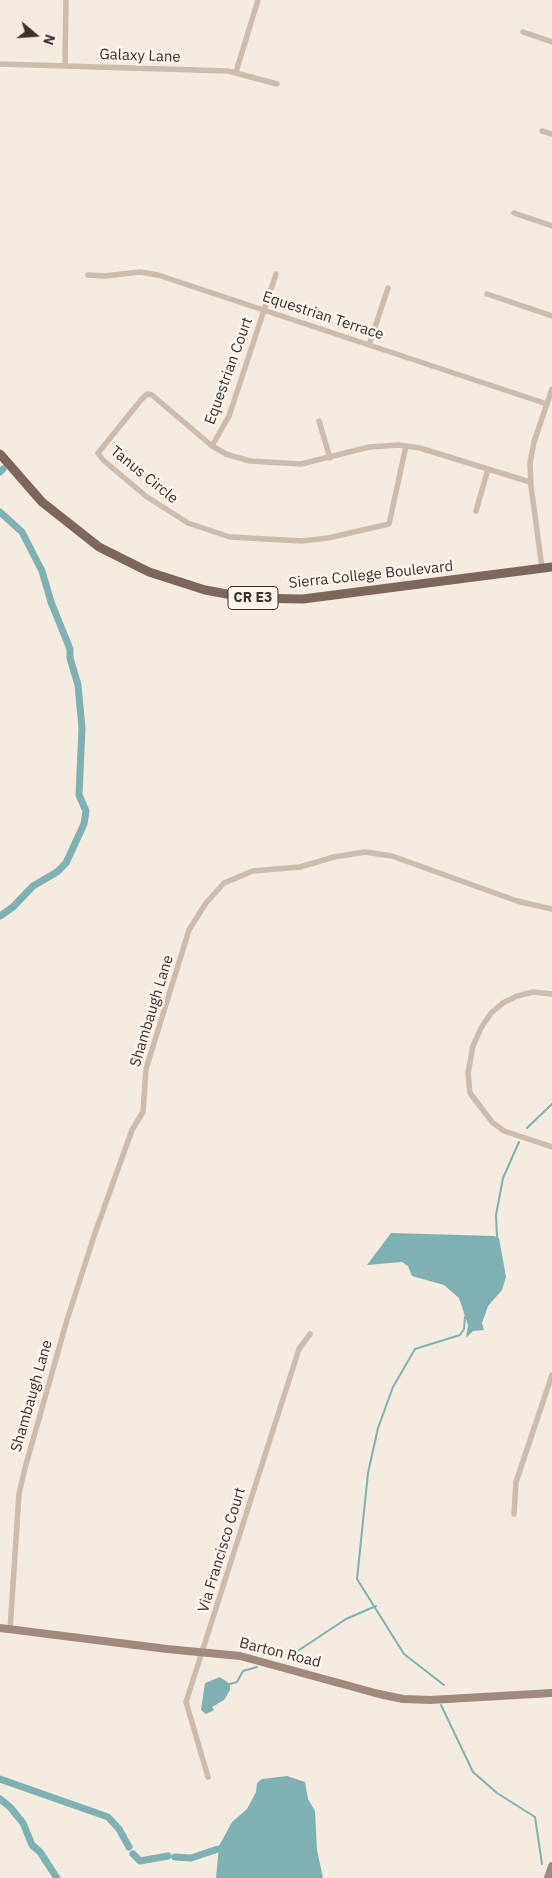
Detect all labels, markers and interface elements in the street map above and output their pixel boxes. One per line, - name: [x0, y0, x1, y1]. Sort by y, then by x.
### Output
- north arrow: [10, 10, 60, 60]
- text: N: [39, 32, 59, 47]
- street label: Galaxy Lane: [99, 46, 181, 66]
- street label: Equestrian Terrace: [260, 288, 386, 344]
- street label: Equestrian Court: [201, 315, 257, 427]
- street label: Tanus Circle: [107, 442, 181, 508]
- street label: Sierra College Boulevard: [288, 557, 454, 593]
- road number: CR E3: [228, 586, 278, 610]
- street label: Shambaugh Lane: [126, 953, 178, 1069]
- street label: Shambaugh Lane: [7, 1338, 57, 1454]
- street label: Via Francisco Court: [194, 1485, 250, 1615]
- street label: Barton Road: [237, 1634, 323, 1672]

